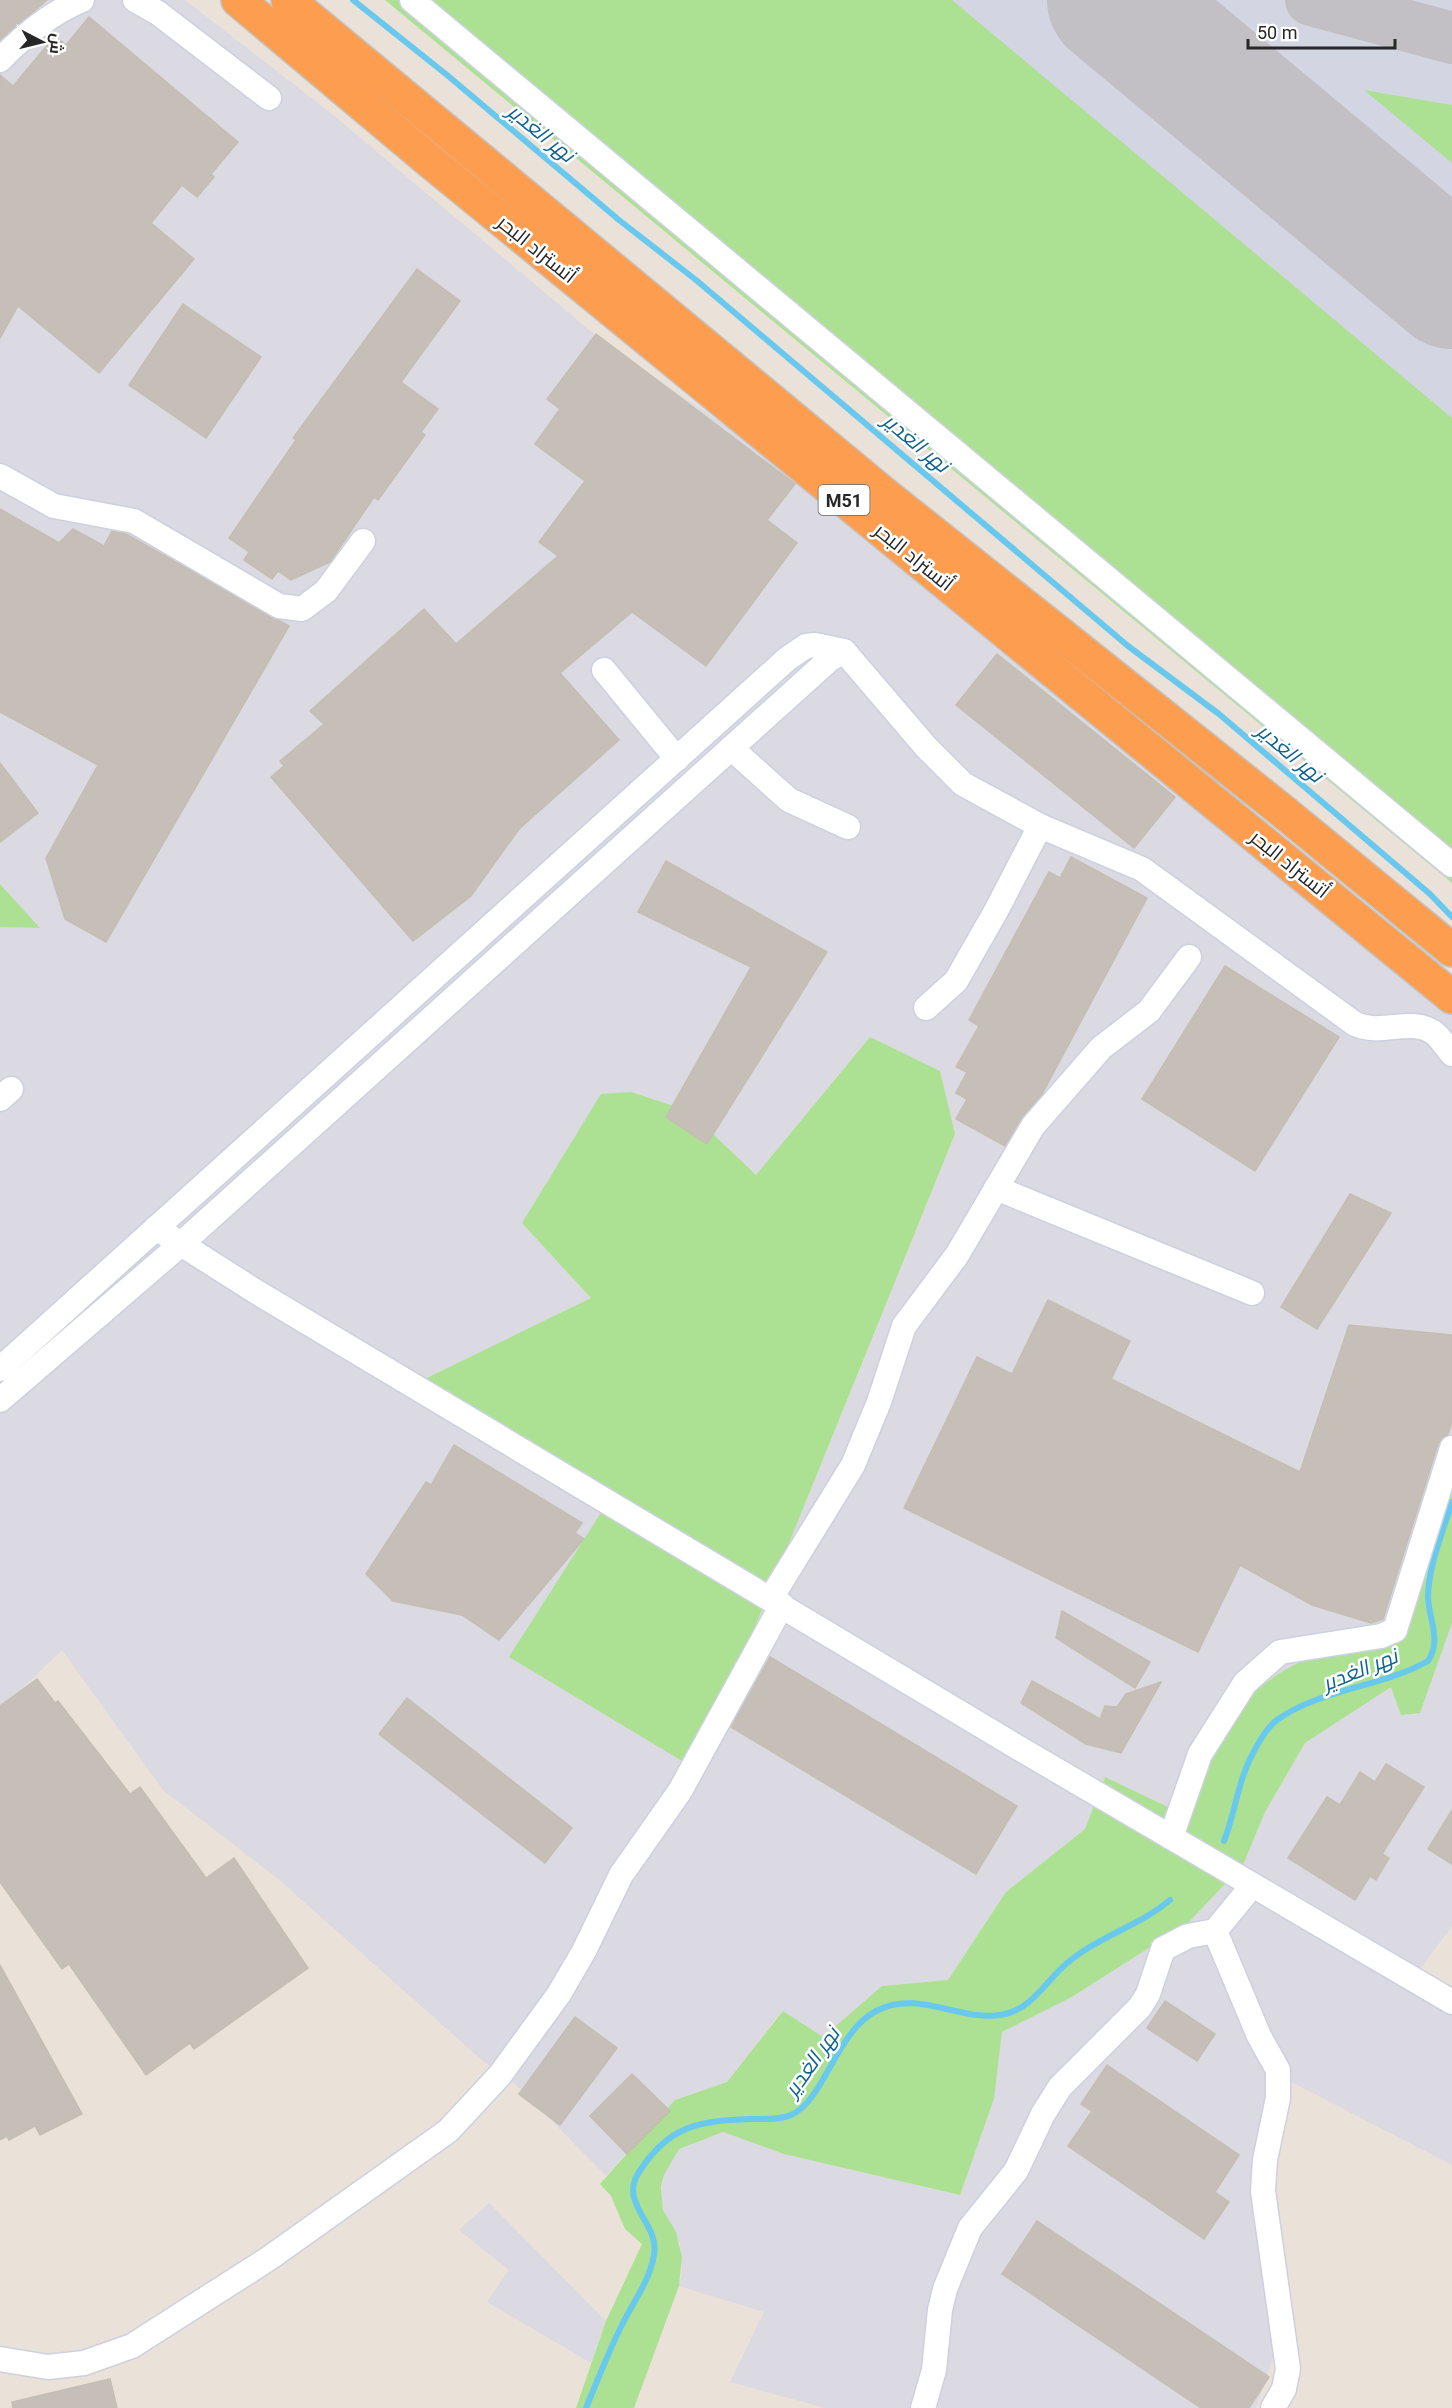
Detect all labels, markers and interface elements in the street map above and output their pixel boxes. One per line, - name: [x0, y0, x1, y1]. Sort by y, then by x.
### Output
- north arrow: [12, 12, 72, 72]
- scale bar: [1248, 12, 1395, 50]
- text: 50 m: [1257, 22, 1297, 43]
- text: ش: [46, 32, 67, 55]
- water label: نهر الغدير: [500, 97, 581, 169]
- street label: أتستراد البحر: [492, 209, 581, 288]
- water label: نهر الغدير: [875, 407, 956, 480]
- road number: M51: [818, 485, 870, 515]
- street label: أتستراد البحر: [869, 517, 958, 596]
- water label: نهر الغدير: [1249, 717, 1330, 790]
- street label: أتستراد البحر: [1245, 824, 1334, 903]
- water label: نهر الغدير: [1316, 1643, 1404, 1698]
- water label: نهر الغدير: [778, 2021, 847, 2104]

